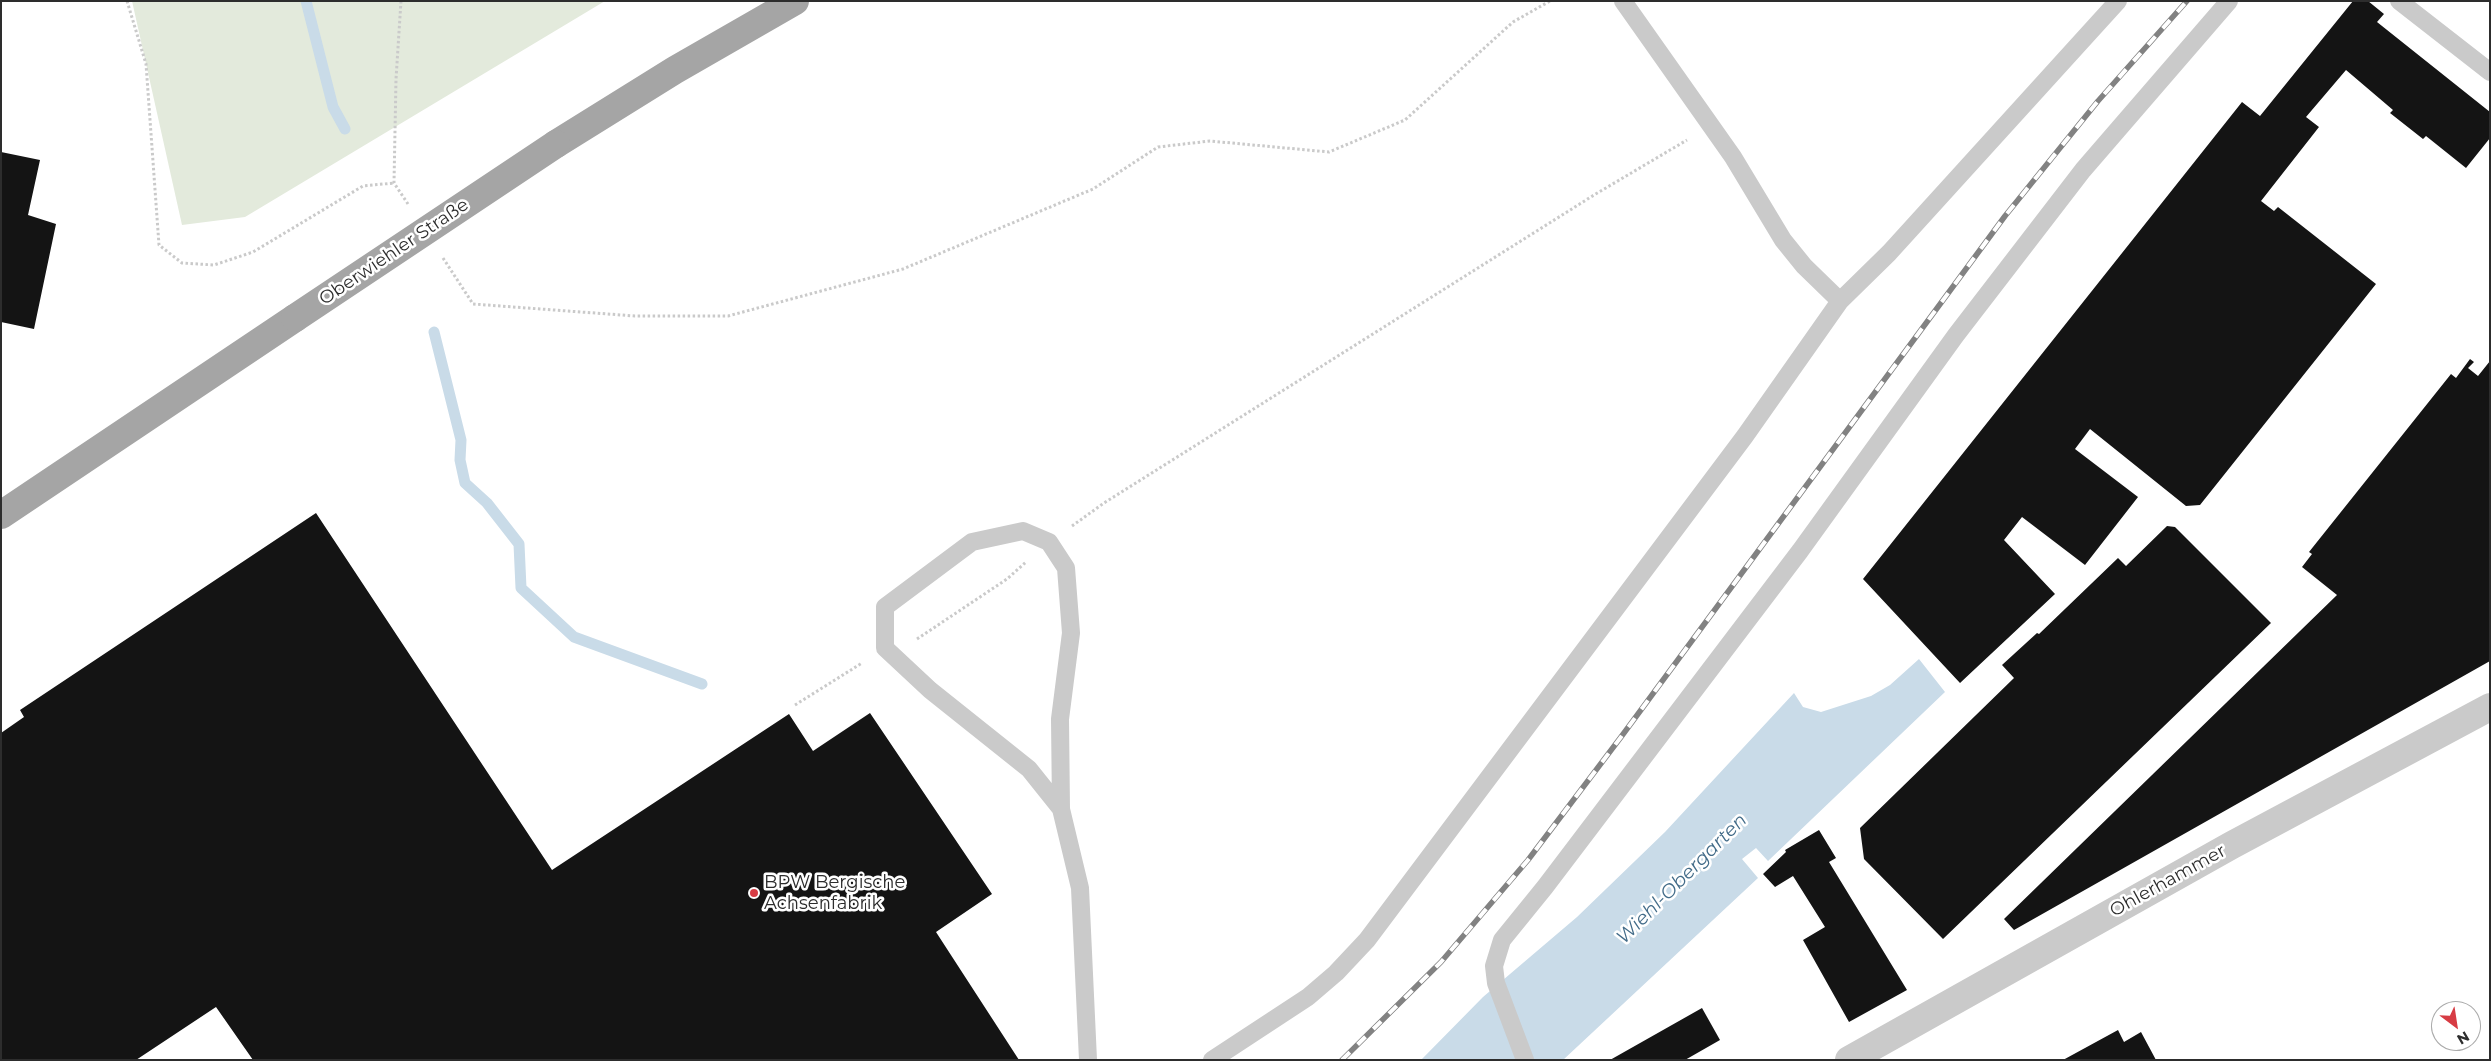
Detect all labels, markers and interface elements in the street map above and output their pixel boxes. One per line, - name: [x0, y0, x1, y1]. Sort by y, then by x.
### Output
- street label: Oberwiehler Straße: [315, 194, 473, 310]
- water label: Wiehl-Obergarten: [1612, 809, 1752, 949]
- street label: Ohlerhammer: [2106, 840, 2230, 922]
- place label: BPW Bergische Achsenfabrik: [764, 872, 905, 914]
- marker: BPW Bergische Achsenfabrik: [748, 887, 760, 899]
- north arrow: [2431, 1001, 2481, 1051]
- text: N: [2454, 1027, 2473, 1049]

